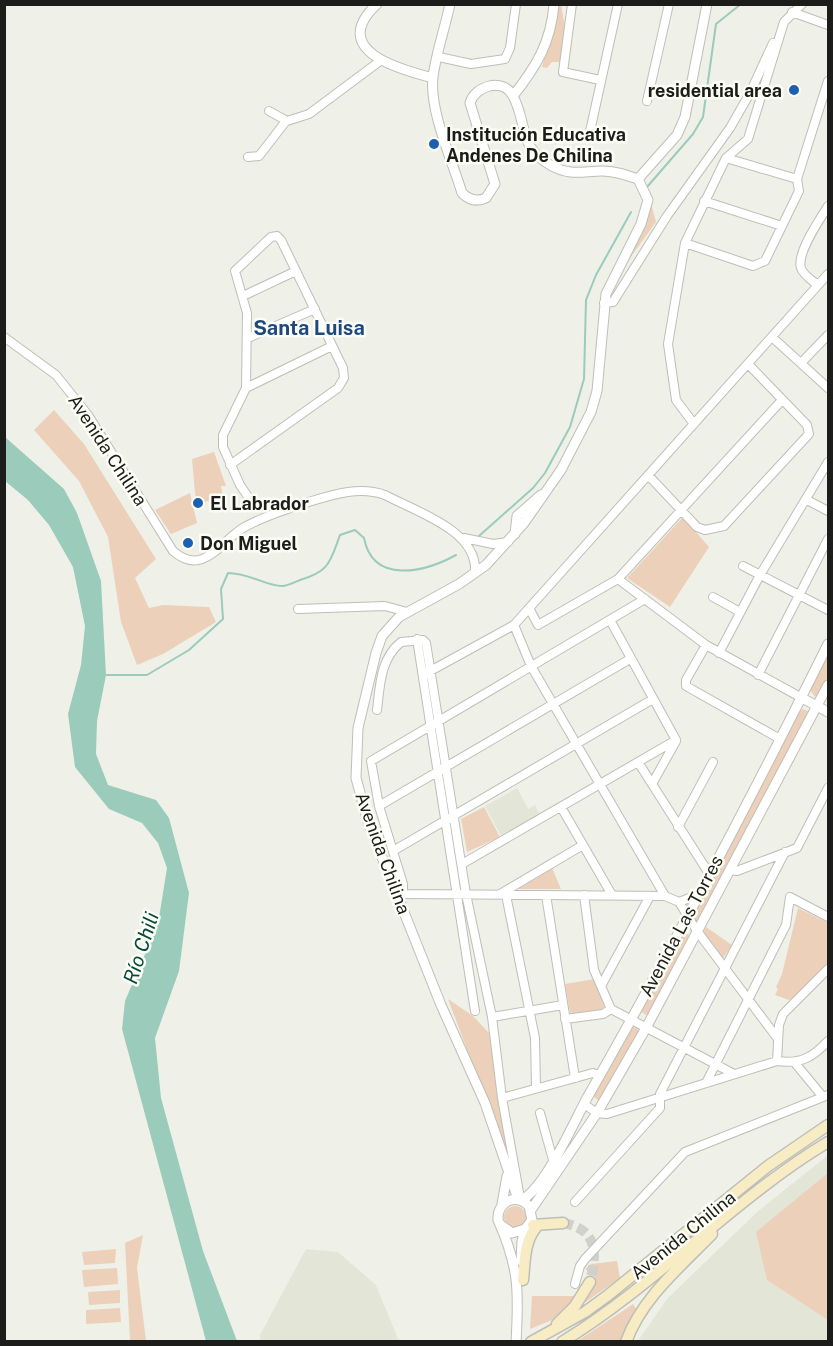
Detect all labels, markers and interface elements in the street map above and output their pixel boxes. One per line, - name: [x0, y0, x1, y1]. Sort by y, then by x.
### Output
- place label: residential area: [648, 80, 782, 101]
- marker: residential area: [787, 83, 801, 97]
- place label: Institución Educativa Andenes De Chilina: [446, 124, 626, 166]
- marker: Institución Educativa Andenes De Chilina: [427, 137, 441, 151]
- district label: Santa Luisa: [253, 316, 365, 340]
- street label: Avenida Chilina: [64, 390, 152, 510]
- place label: El Labrador: [210, 493, 309, 514]
- marker: El Labrador: [191, 496, 205, 510]
- place label: Don Miguel: [200, 533, 298, 554]
- marker: Don Miguel: [181, 536, 195, 550]
- street label: Avenida Chilina: [351, 789, 415, 917]
- street label: Avenida Las Torres: [635, 852, 727, 1000]
- water label: Río Chili: [118, 909, 164, 987]
- street label: Avenida Chilina: [627, 1186, 739, 1284]

